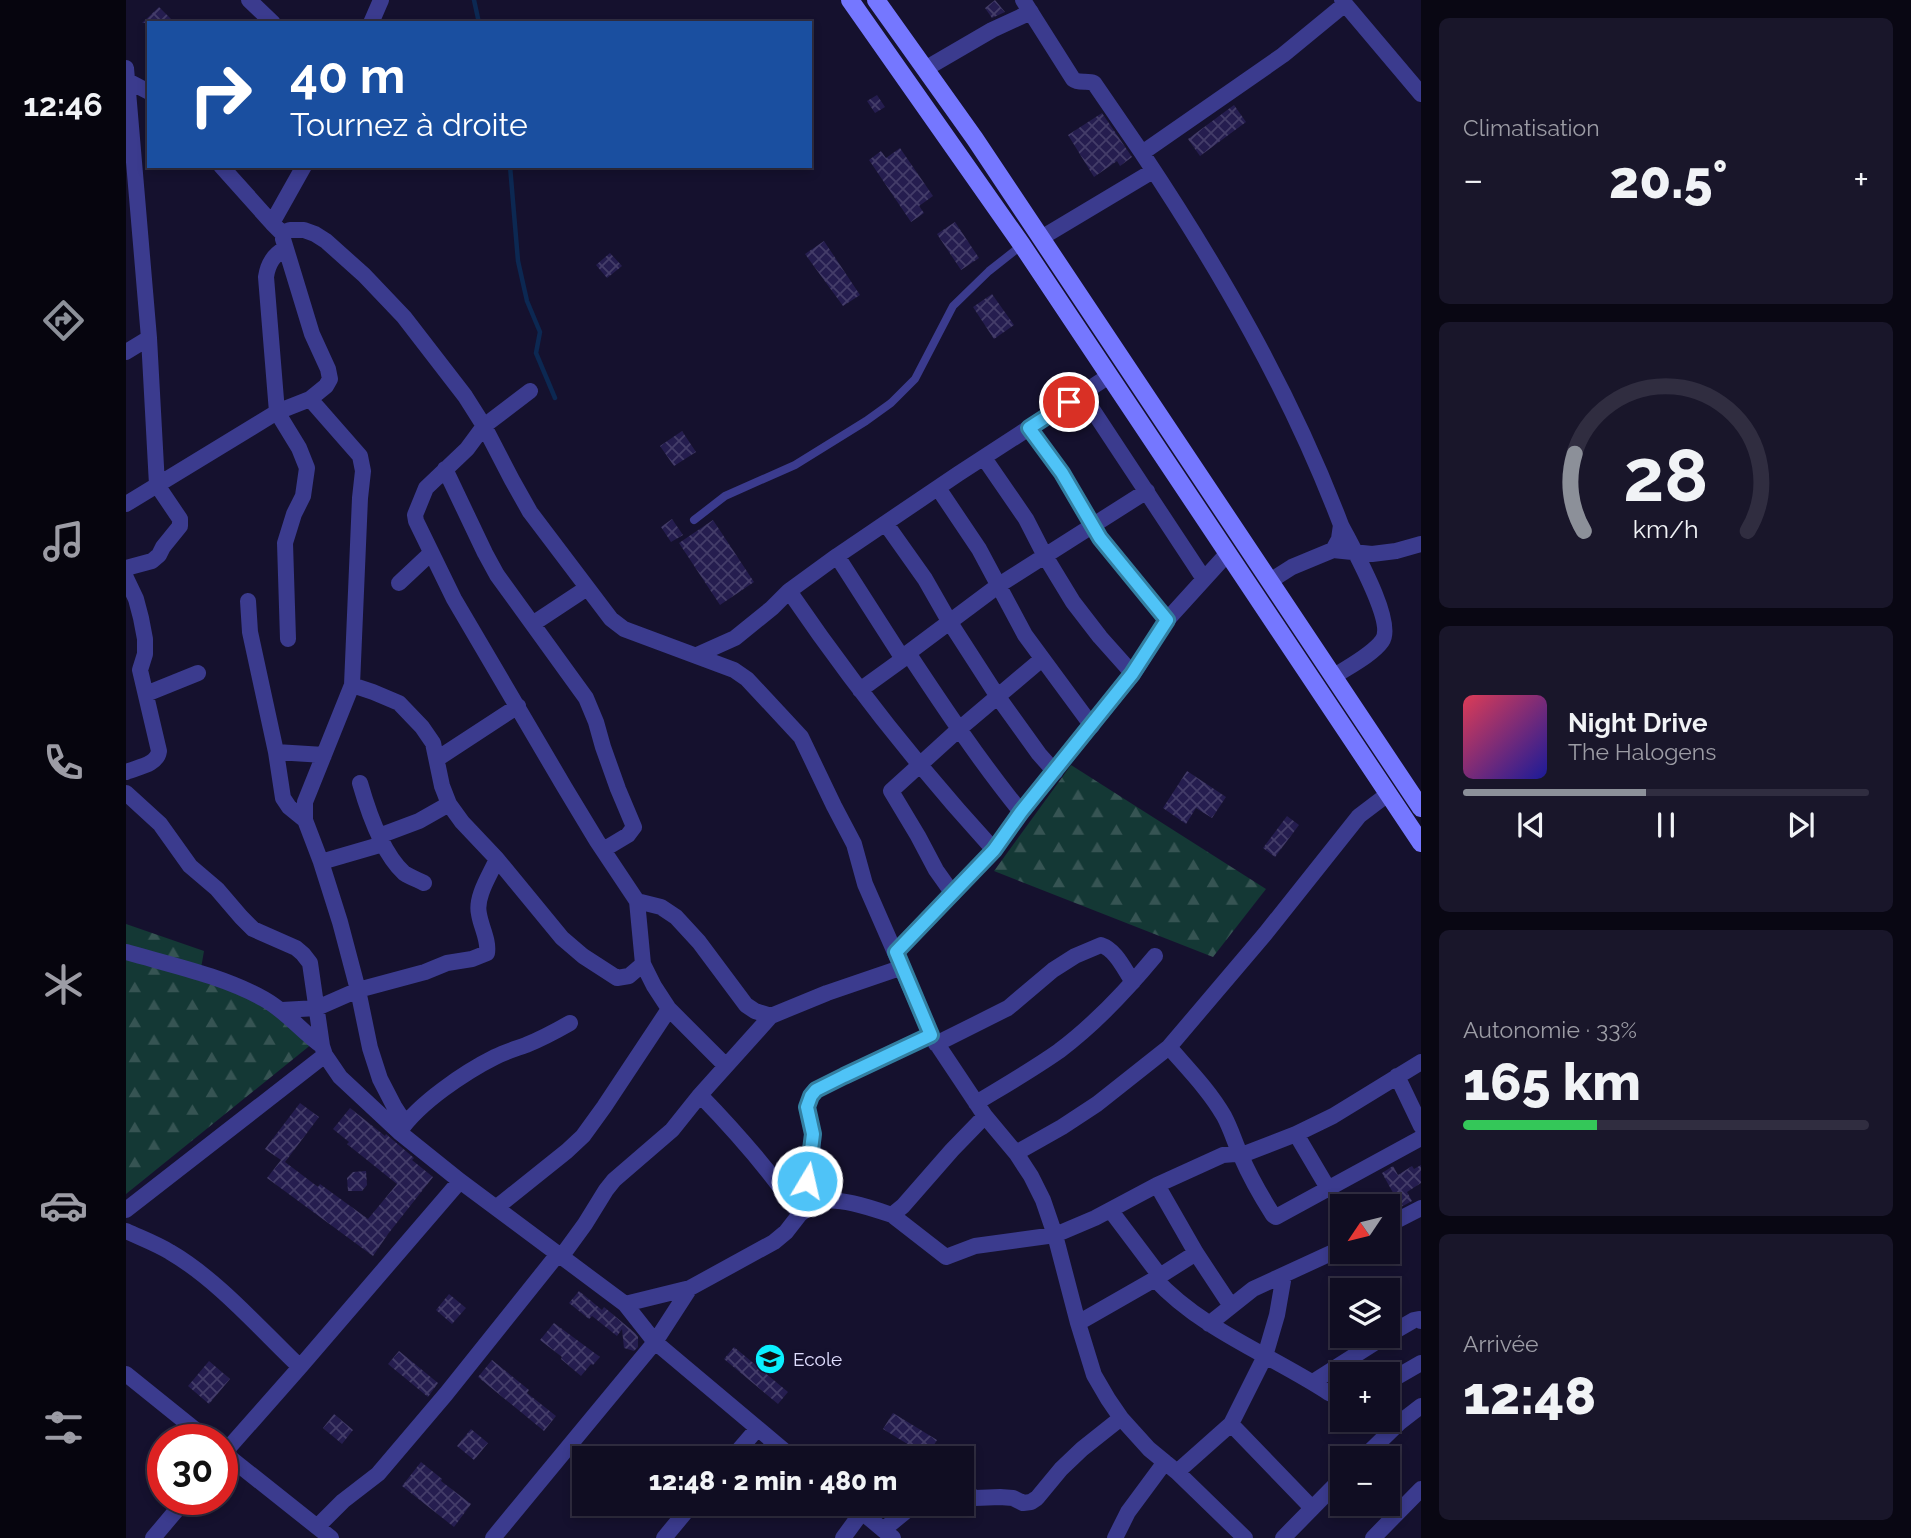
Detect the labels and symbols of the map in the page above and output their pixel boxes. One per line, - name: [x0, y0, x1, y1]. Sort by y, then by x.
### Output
- pin: [1039, 372, 1099, 432]
- position arrow: [770, 1144, 844, 1218]
- north arrow: [1330, 1194, 1400, 1264]
- school or university icon: Ecole: [753, 1342, 787, 1376]
- place label: Ecole: [793, 1348, 842, 1370]
- speed limit sign: 30: [147, 1424, 238, 1515]

